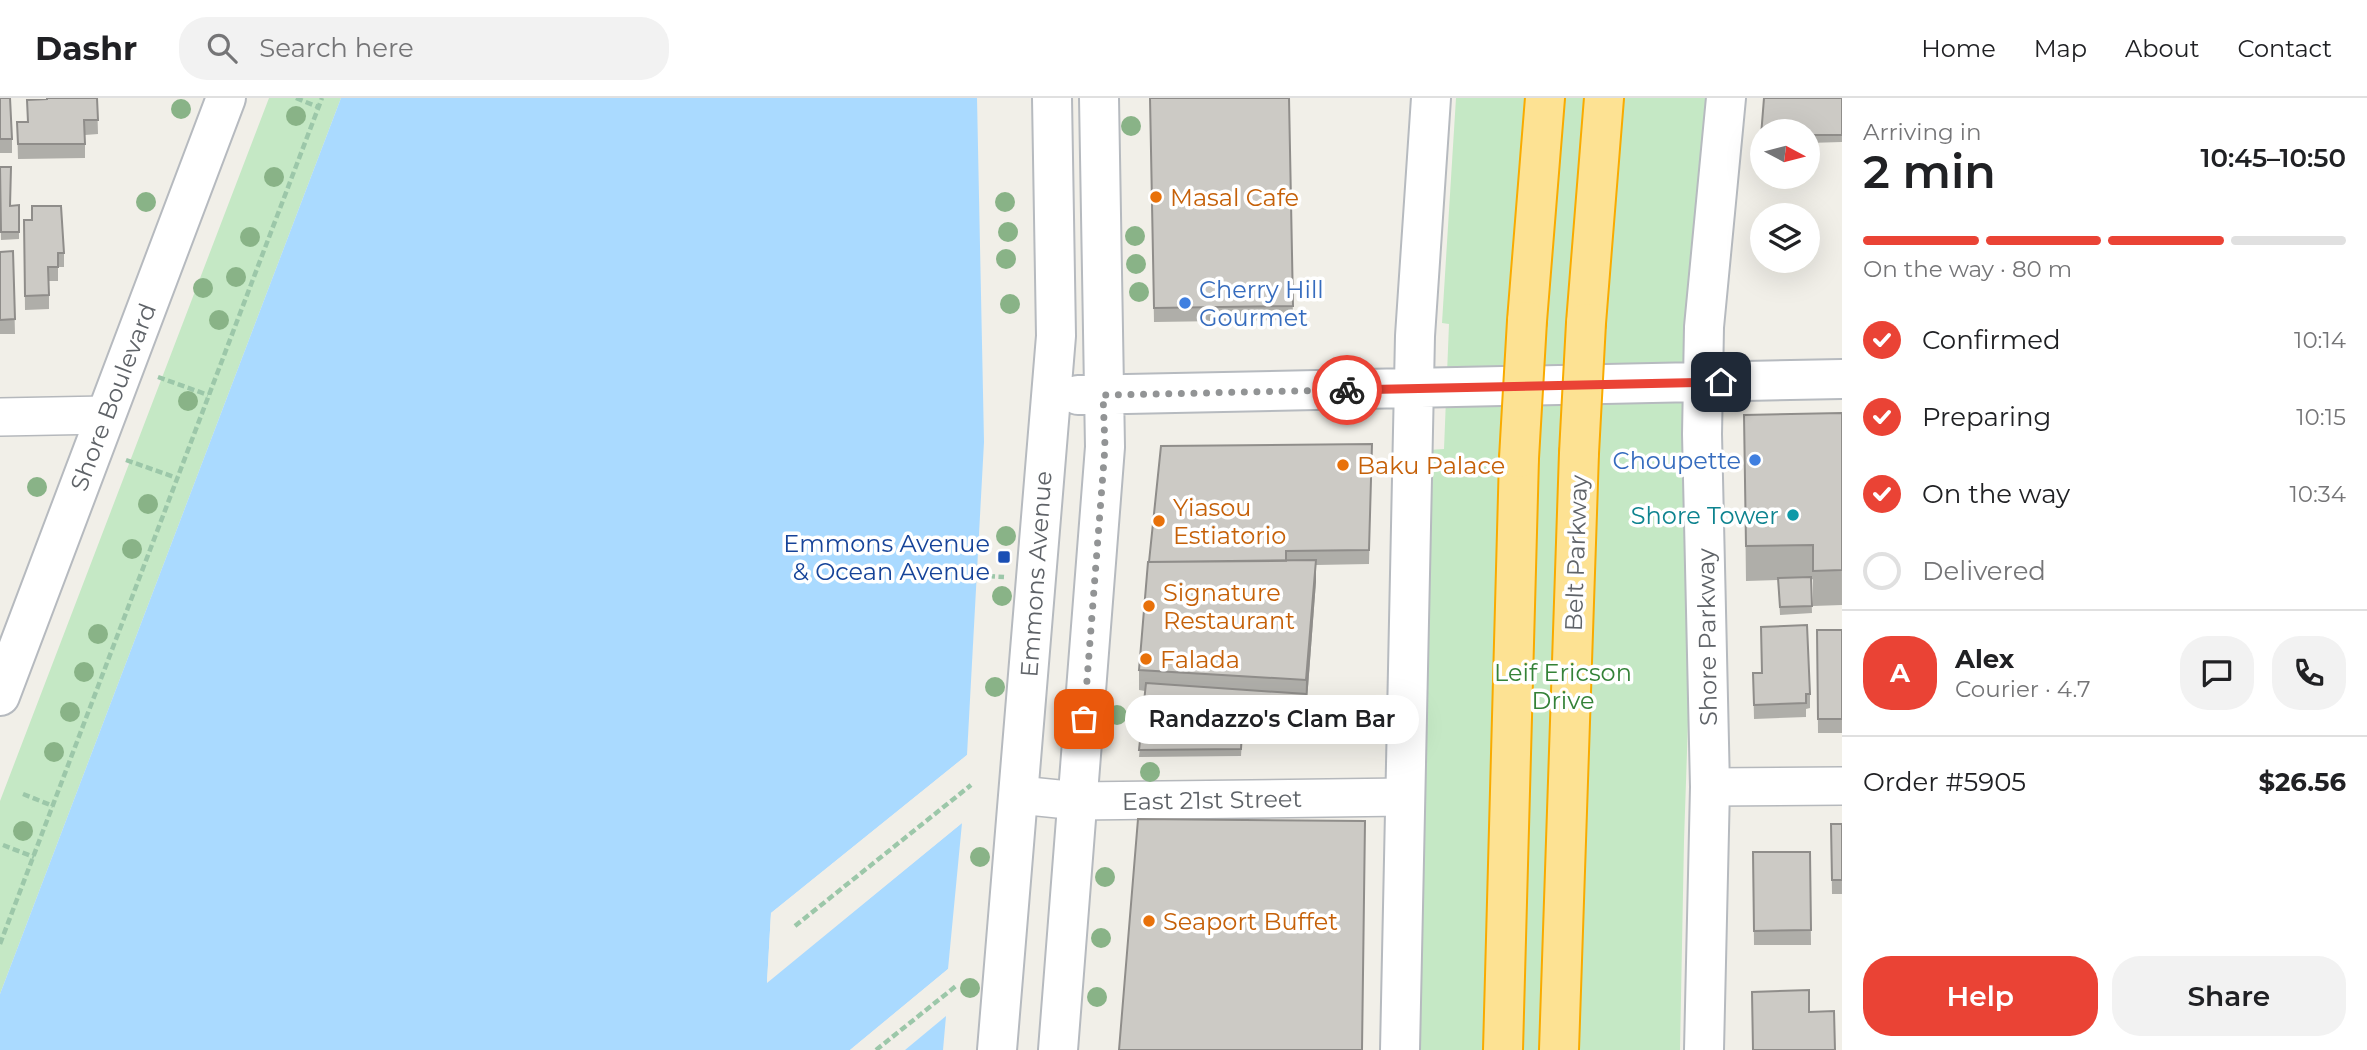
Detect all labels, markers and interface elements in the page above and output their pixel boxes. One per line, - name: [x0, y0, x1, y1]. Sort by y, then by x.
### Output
- search box: [179, 17, 669, 80]
- text: Dashr: [35, 28, 137, 68]
- icon: search: [203, 29, 241, 67]
- text: Search here: [259, 32, 414, 64]
- text: Home: [1921, 34, 1996, 63]
- text: Map: [2034, 34, 2087, 63]
- text: About: [2125, 34, 2199, 63]
- text: Contact: [2237, 34, 2332, 63]
- text: Arriving in: [1863, 118, 1982, 146]
- north arrow: [1750, 119, 1820, 189]
- map controls: [1750, 119, 1820, 273]
- text: 10:45–10:50: [2200, 142, 2346, 174]
- text: 2 min: [1863, 143, 1996, 200]
- place label: Masal Cafe: [1170, 183, 1299, 212]
- marker: Masal Cafe: [1148, 189, 1164, 205]
- button: layers: [1750, 203, 1820, 273]
- text: On the way · 80 m: [1863, 255, 2072, 283]
- place label: Cherry Hill Gourmet: [1199, 275, 1324, 332]
- marker: Cherry Hill Gourmet: [1177, 295, 1193, 311]
- street label: Shore Boulevard: [64, 299, 162, 495]
- icon: check: [1863, 321, 1901, 359]
- text: Confirmed: [1922, 324, 2061, 356]
- text: 10:14: [2294, 326, 2346, 354]
- pin: [1691, 352, 1751, 412]
- courier: [1312, 355, 1382, 425]
- icon: home: [1702, 363, 1740, 401]
- icon: bike: [1328, 371, 1366, 409]
- icon: check: [1863, 398, 1901, 436]
- text: Preparing: [1922, 401, 2051, 433]
- text: 10:15: [2296, 403, 2346, 431]
- place label: Choupette: [1613, 446, 1741, 475]
- place label: Baku Palace: [1357, 451, 1505, 480]
- marker: Choupette: [1747, 452, 1763, 468]
- marker: Baku Palace: [1335, 457, 1351, 473]
- street label: Emmons Avenue: [1014, 470, 1058, 678]
- street label: Belt Parkway: [1559, 474, 1593, 632]
- icon: check: [1863, 475, 1901, 513]
- text: On the way: [1922, 478, 2070, 510]
- text: 10:34: [2289, 480, 2346, 508]
- place label: Yiasou Estiatorio: [1173, 493, 1286, 550]
- place label: Shore Tower: [1631, 501, 1779, 530]
- marker: Shore Tower: [1785, 507, 1801, 523]
- marker: Yiasou Estiatorio: [1151, 513, 1167, 529]
- place label: Emmons Avenue & Ocean Avenue: [783, 529, 990, 586]
- street label: Shore Parkway: [1691, 548, 1723, 726]
- marker: Emmons Avenue & Ocean Avenue: [996, 549, 1012, 565]
- text: Delivered: [1922, 555, 2046, 587]
- place label: Signature Restaurant: [1163, 578, 1295, 635]
- marker: Signature Restaurant: [1141, 598, 1157, 614]
- button: chat: [2180, 636, 2254, 710]
- button: phone: [2272, 636, 2346, 710]
- text: Alex: [1955, 643, 2014, 675]
- place label: Falada: [1160, 645, 1240, 674]
- marker: Falada: [1138, 651, 1154, 667]
- text: A: [1890, 657, 1910, 689]
- park label: Leif Ericson Drive: [1494, 658, 1632, 715]
- text: Courier · 4.7: [1955, 675, 2091, 703]
- pin: [1054, 689, 1114, 749]
- callout: Randazzo's Clam Bar: [1126, 694, 1420, 744]
- icon: bag: [1065, 700, 1103, 738]
- text: Randazzo's Clam Bar: [1148, 705, 1396, 733]
- text: Order #5905: [1863, 766, 2026, 798]
- text: $26.56: [2258, 766, 2346, 798]
- street label: East 21st Street: [1122, 784, 1303, 816]
- place label: Seaport Buffet: [1163, 907, 1338, 936]
- marker: Seaport Buffet: [1141, 913, 1157, 929]
- button: Help: [1863, 956, 2098, 1036]
- button: Share: [2112, 956, 2346, 1036]

